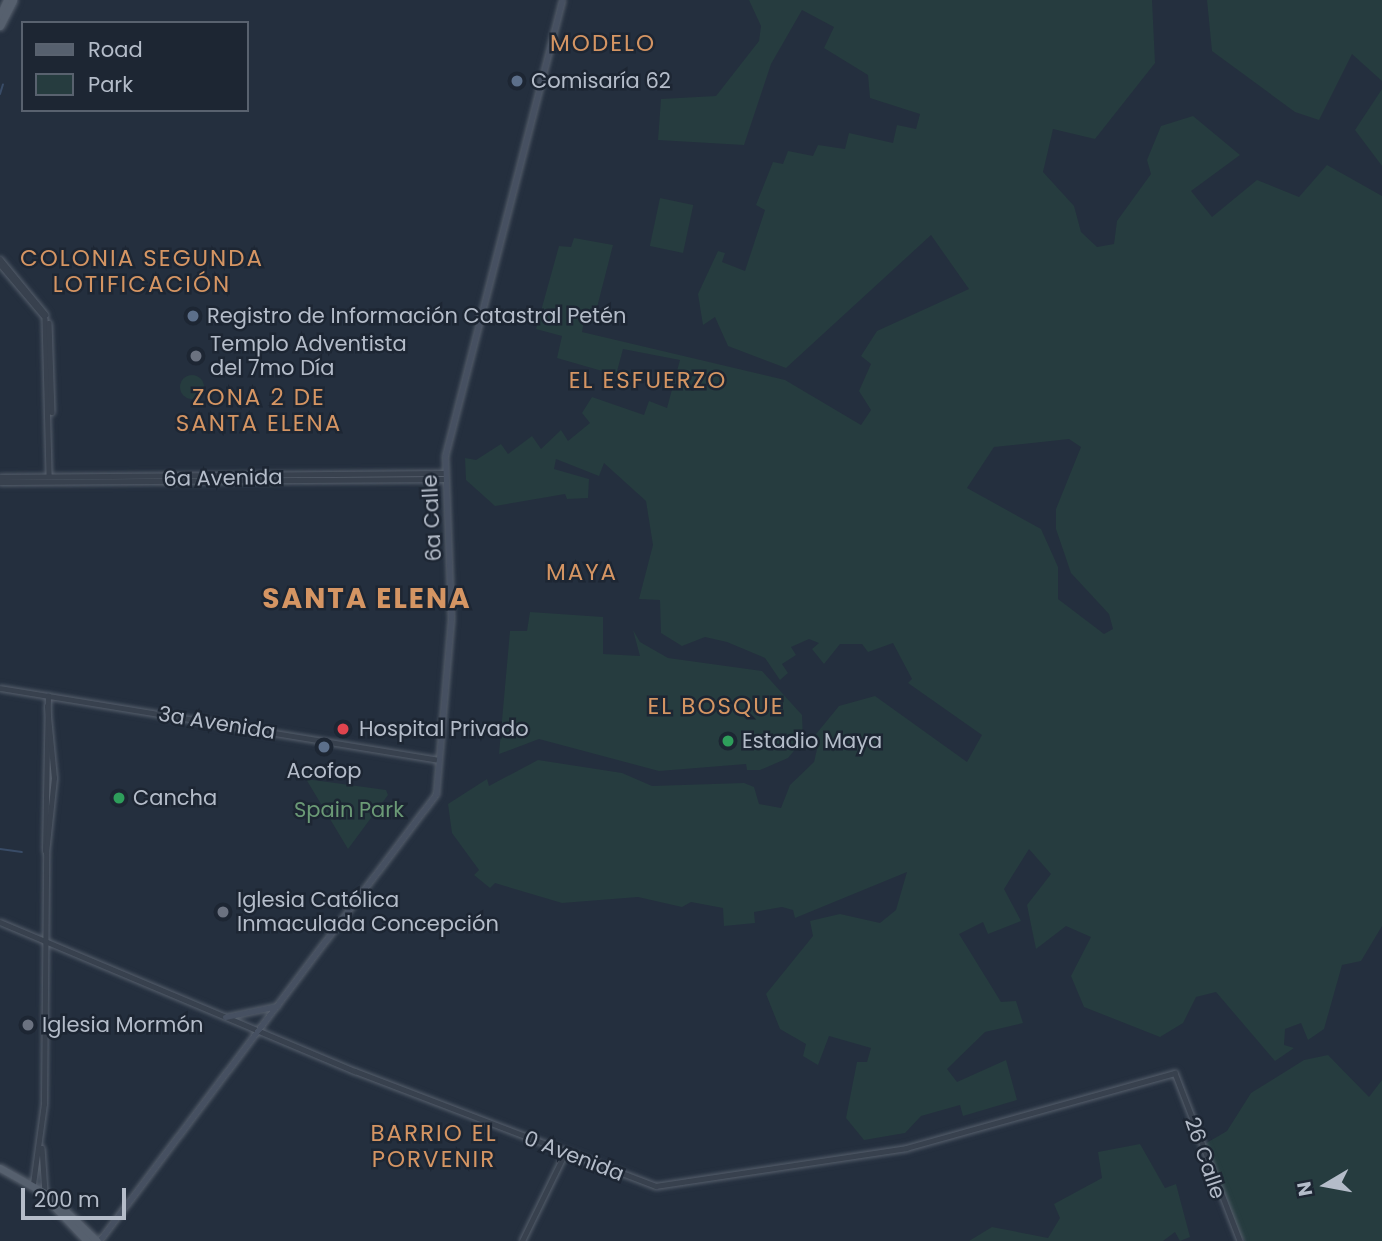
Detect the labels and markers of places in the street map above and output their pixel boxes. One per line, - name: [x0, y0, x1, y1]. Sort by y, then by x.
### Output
- place label: Comisaría 62: [531, 68, 671, 94]
- marker: Comisaría 62: [509, 73, 525, 89]
- place label: Registro de Información Catastral Petén: [207, 303, 626, 329]
- marker: Registro de Información Catastral Petén: [185, 308, 201, 324]
- place label: Templo Adventista del 7mo Día: [210, 331, 407, 381]
- marker: Templo Adventista del 7mo Día: [188, 348, 204, 364]
- place label: Hospital Privado: [359, 716, 529, 742]
- marker: Hospital Privado: [333, 719, 353, 739]
- place label: Estadio Maya: [742, 728, 882, 754]
- marker: Estadio Maya: [720, 733, 736, 749]
- marker: Acofop: [316, 739, 332, 755]
- place label: Acofop: [287, 758, 361, 784]
- place label: Cancha: [133, 785, 217, 811]
- marker: Cancha: [111, 790, 127, 806]
- place label: Iglesia Católica Inmaculada Concepción: [237, 887, 499, 937]
- marker: Iglesia Católica Inmaculada Concepción: [215, 904, 231, 920]
- place label: Iglesia Mormón: [42, 1012, 203, 1038]
- marker: Iglesia Mormón: [20, 1017, 36, 1033]

